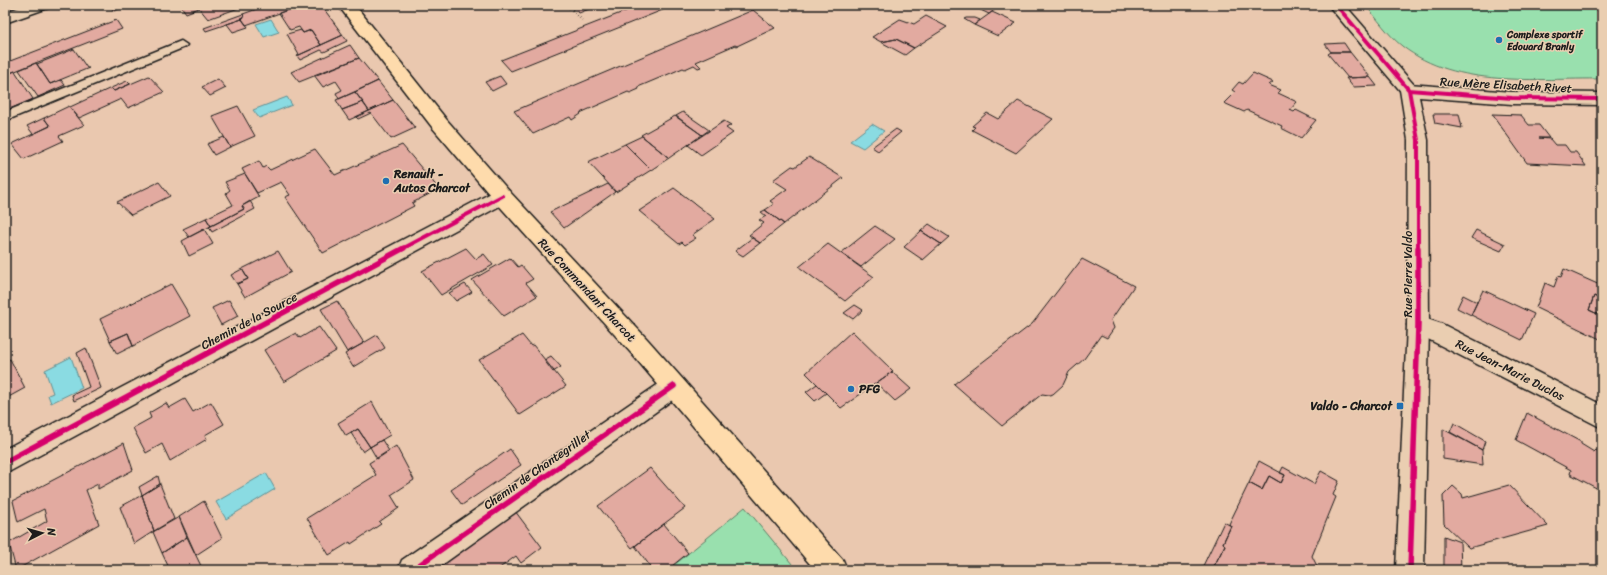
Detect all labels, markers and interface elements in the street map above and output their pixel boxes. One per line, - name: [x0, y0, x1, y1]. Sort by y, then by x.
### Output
- place label: Complexe sportif Edouard Branly: [1506, 26, 1584, 56]
- marker: Complexe sportif Edouard Branly: [1494, 35, 1504, 45]
- street label: Rue Mère Elisabeth Rivet: [1439, 71, 1573, 99]
- place label: Renault - Autos Charcot: [393, 163, 471, 199]
- marker: Renault - Autos Charcot: [381, 176, 391, 186]
- street label: Rue Pierre Valdo: [1397, 231, 1419, 317]
- street label: Rue Commandant Charcot: [532, 233, 642, 347]
- street label: Chemin de la Source: [197, 286, 301, 356]
- street label: Rue Jean-Marie Duclos: [1451, 333, 1569, 407]
- place label: PFG: [859, 378, 881, 400]
- marker: PFG: [846, 384, 856, 394]
- place label: Valdo - Charcot: [1310, 395, 1393, 417]
- marker: Valdo - Charcot: [1395, 401, 1405, 411]
- street label: Chemin de Chantegrillet: [479, 424, 596, 515]
- north arrow: [22, 513, 62, 553]
- text: N: [41, 526, 61, 537]

